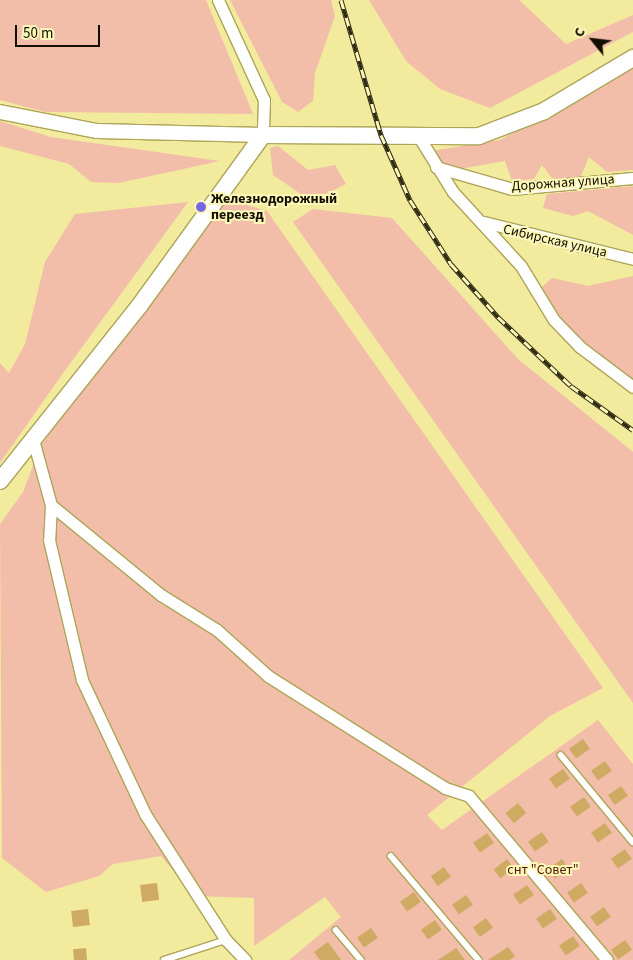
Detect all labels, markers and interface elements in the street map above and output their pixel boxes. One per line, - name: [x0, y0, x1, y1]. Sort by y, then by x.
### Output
- scale bar: [18, 15, 102, 47]
- north arrow: [568, 15, 618, 65]
- text: 50 m: [23, 23, 53, 44]
- text: С: [569, 24, 591, 41]
- street label: Дорожная улица: [511, 171, 615, 195]
- place label: Железнодорожный переезд: [211, 191, 337, 223]
- marker: Железнодорожный переезд: [195, 201, 207, 213]
- street label: Сибирская улица: [501, 221, 609, 261]
- park label: снт "Совет": [507, 862, 579, 878]

